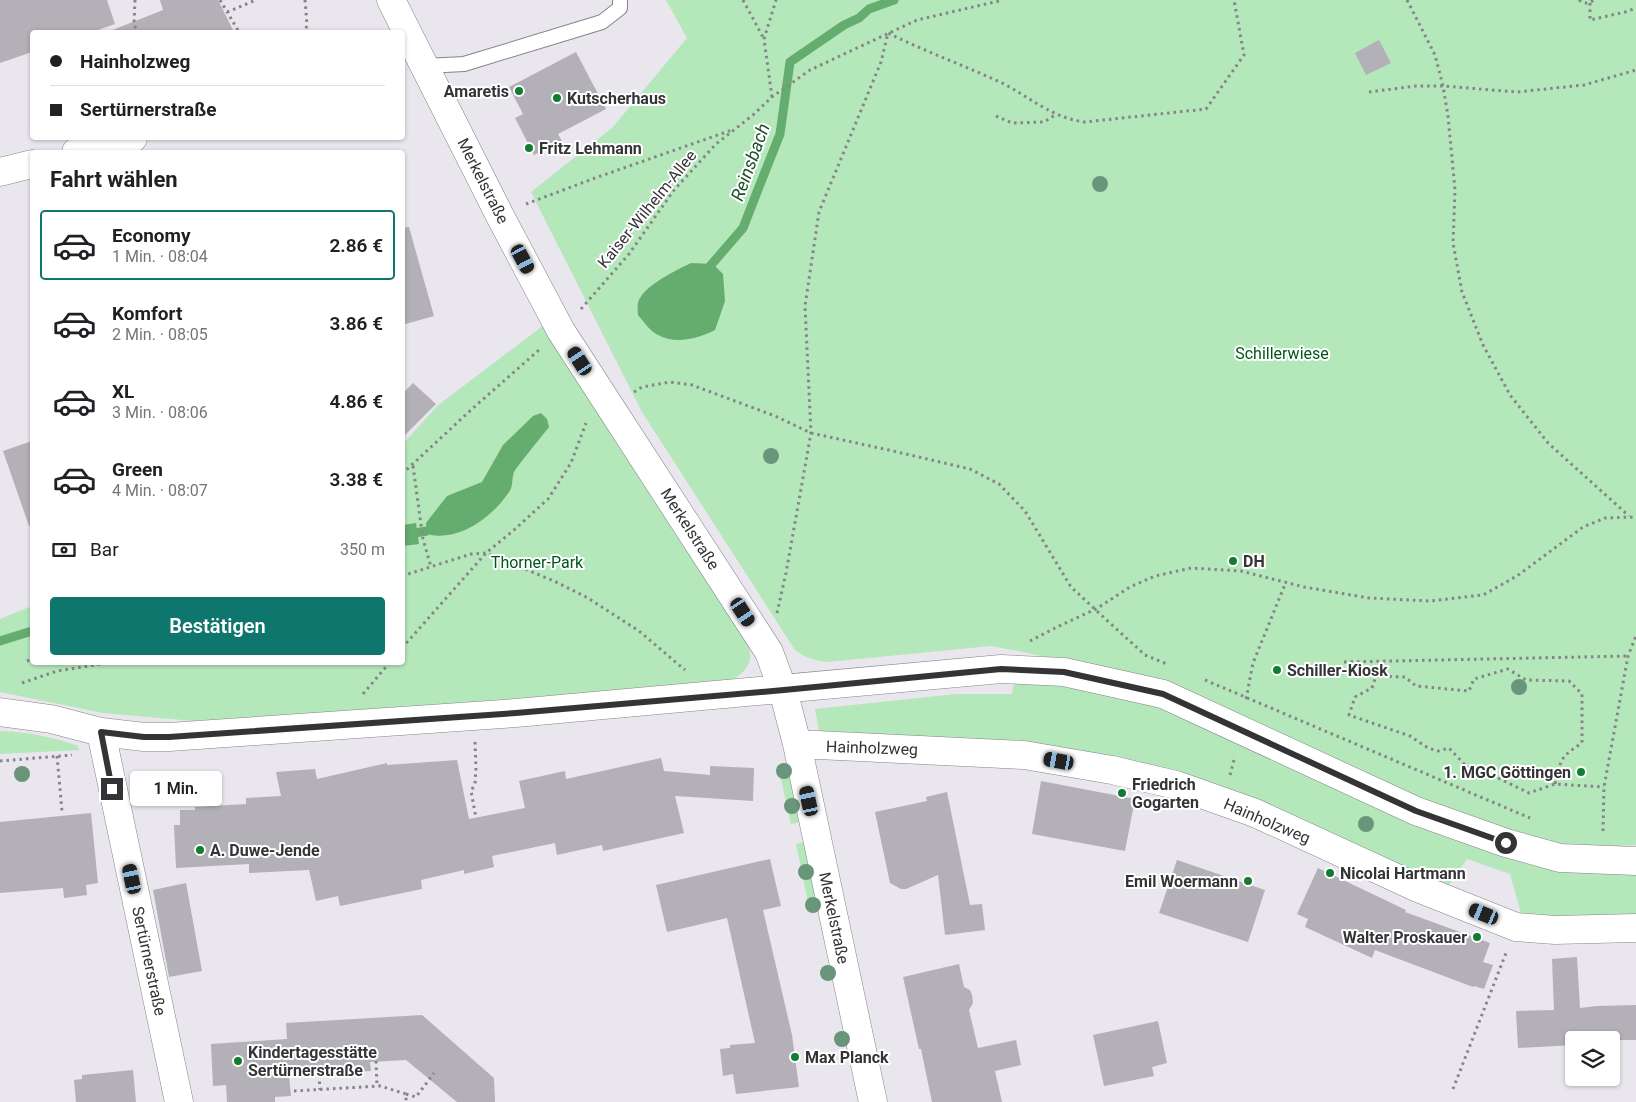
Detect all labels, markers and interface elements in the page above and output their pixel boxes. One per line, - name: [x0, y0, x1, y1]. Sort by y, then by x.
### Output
- text: Hainholzweg: [80, 50, 190, 73]
- place label: Amaretis: [444, 82, 509, 101]
- marker: Amaretis: [513, 85, 525, 97]
- place label: Kutscherhaus: [567, 89, 666, 108]
- marker: Kutscherhaus: [551, 92, 563, 104]
- text: Sertürnerstraße: [80, 98, 217, 121]
- water label: Reinsbach: [726, 120, 774, 204]
- street label: Merkelstraße: [453, 135, 513, 227]
- place label: Fritz Lehmann: [539, 139, 642, 158]
- marker: Fritz Lehmann: [523, 142, 535, 154]
- street label: Kaiser-Wilhelm-Allee: [594, 146, 700, 272]
- text: Fahrt wählen: [50, 167, 178, 192]
- icon: car: [52, 223, 97, 268]
- text: Economy: [112, 224, 191, 247]
- text: 2.86 €: [329, 234, 383, 257]
- car: [509, 242, 536, 276]
- text: 1 Min. · 08:04: [112, 247, 208, 266]
- icon: car: [52, 301, 97, 346]
- text: Komfort: [112, 302, 182, 325]
- text: 3.86 €: [329, 312, 383, 335]
- text: 2 Min. · 08:05: [112, 325, 208, 344]
- car: [565, 344, 594, 378]
- park label: Schillerwiese: [1235, 344, 1329, 363]
- icon: car: [52, 379, 97, 424]
- text: XL: [112, 380, 134, 403]
- text: 4.86 €: [329, 390, 383, 413]
- text: 3 Min. · 08:06: [112, 403, 208, 422]
- icon: car: [52, 457, 97, 502]
- text: Green: [112, 458, 163, 481]
- text: 3.38 €: [329, 468, 383, 491]
- text: 4 Min. · 08:07: [112, 481, 208, 500]
- street label: Merkelstraße: [657, 485, 723, 573]
- icon: cash: [50, 536, 78, 564]
- text: Bar: [90, 538, 119, 561]
- text: 350 m: [340, 540, 385, 559]
- place label: DH: [1243, 552, 1265, 571]
- park label: Thorner-Park: [491, 553, 584, 572]
- marker: DH: [1227, 555, 1239, 567]
- car: [728, 595, 757, 629]
- button: Bestätigen: [50, 597, 385, 655]
- place label: Schiller-Kiosk: [1287, 661, 1388, 680]
- marker: Schiller-Kiosk: [1271, 664, 1283, 676]
- street label: Hainholzweg: [826, 737, 918, 759]
- car: [1042, 751, 1075, 771]
- place label: 1. MGC Göttingen: [1443, 763, 1571, 782]
- marker: 1. MGC Göttingen: [1575, 766, 1587, 778]
- callout: 1 Min.: [130, 772, 222, 806]
- place label: Friedrich Gogarten: [1132, 775, 1199, 812]
- route end: [101, 778, 123, 800]
- text: 1 Min.: [154, 779, 198, 798]
- car: [798, 785, 819, 817]
- marker: Friedrich Gogarten: [1116, 787, 1128, 799]
- street label: Hainholzweg: [1221, 794, 1313, 848]
- route start: [1495, 832, 1517, 854]
- place label: A. Duwe-Jende: [210, 841, 320, 860]
- marker: A. Duwe-Jende: [194, 844, 206, 856]
- car: [121, 863, 142, 895]
- place label: Nicolai Hartmann: [1340, 864, 1466, 883]
- marker: Nicolai Hartmann: [1324, 867, 1336, 879]
- street label: Merkelstraße: [815, 870, 853, 966]
- place label: Emil Woermann: [1125, 872, 1238, 891]
- marker: Emil Woermann: [1242, 875, 1254, 887]
- car: [1467, 901, 1500, 927]
- street label: Sertürnerstraße: [128, 905, 170, 1017]
- place label: Walter Proskauer: [1343, 928, 1467, 947]
- marker: Walter Proskauer: [1471, 931, 1483, 943]
- map controls: [1565, 1031, 1620, 1086]
- button: layers: [1565, 1031, 1620, 1086]
- place label: Kindertagesstätte Sertürnerstraße: [248, 1043, 377, 1080]
- place label: Max Planck: [805, 1048, 889, 1067]
- marker: Max Planck: [789, 1051, 801, 1063]
- marker: Kindertagesstätte Sertürnerstraße: [232, 1055, 244, 1067]

